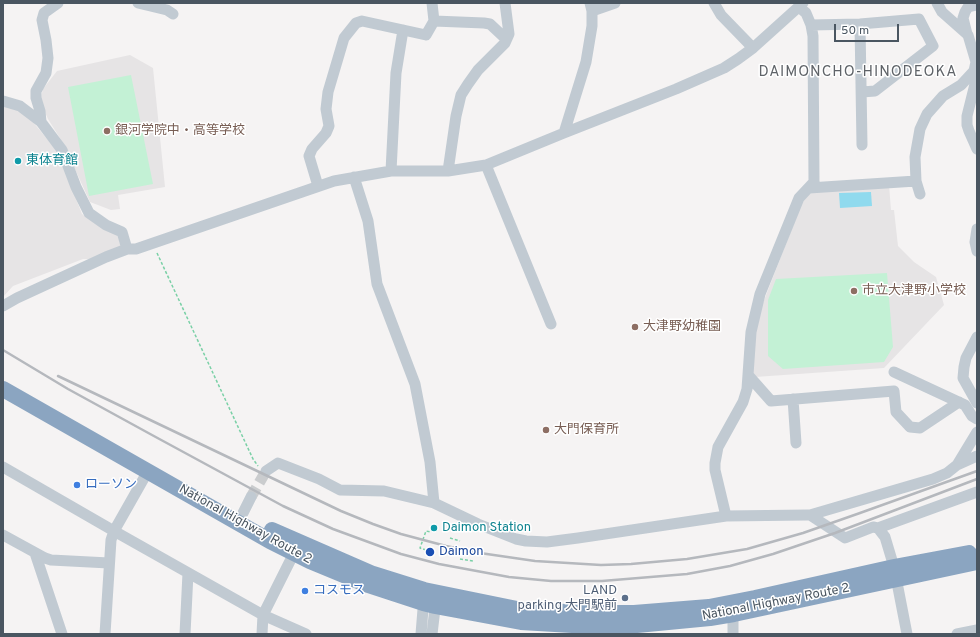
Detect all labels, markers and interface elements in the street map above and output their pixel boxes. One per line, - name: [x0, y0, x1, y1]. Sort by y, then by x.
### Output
- scale bar: [836, 16, 901, 42]
- text: 50 m: [841, 23, 869, 39]
- district label: DAIMONCHO-HINODEOKA: [759, 64, 957, 82]
- place label: 銀河学院中・高等学校: [115, 123, 245, 139]
- marker: 銀河学院中・高等学校: [102, 126, 112, 136]
- place label: 東体育館: [26, 153, 78, 169]
- marker: 東体育館: [13, 156, 23, 166]
- place label: 市立大津野小学校: [862, 283, 966, 299]
- marker: 市立大津野小学校: [849, 286, 859, 296]
- place label: 大津野幼稚園: [643, 319, 721, 335]
- marker: 大津野幼稚園: [630, 322, 640, 332]
- place label: 大門保育所: [554, 422, 619, 438]
- marker: 大門保育所: [541, 425, 551, 435]
- place label: ローソン: [85, 477, 137, 493]
- marker: ローソン: [72, 480, 82, 490]
- street label: National Highway Route 2: [176, 482, 314, 568]
- place label: Daimon Station: [442, 520, 531, 536]
- marker: Daimon Station: [429, 523, 439, 533]
- place label: Daimon: [439, 544, 483, 560]
- marker: Daimon: [424, 546, 436, 558]
- street label: National Highway Route 2: [701, 581, 851, 625]
- place label: コスモス: [313, 583, 365, 599]
- place label: LAND parking 大門駅前: [517, 583, 617, 614]
- marker: コスモス: [300, 586, 310, 596]
- marker: LAND parking 大門駅前: [620, 593, 630, 603]

